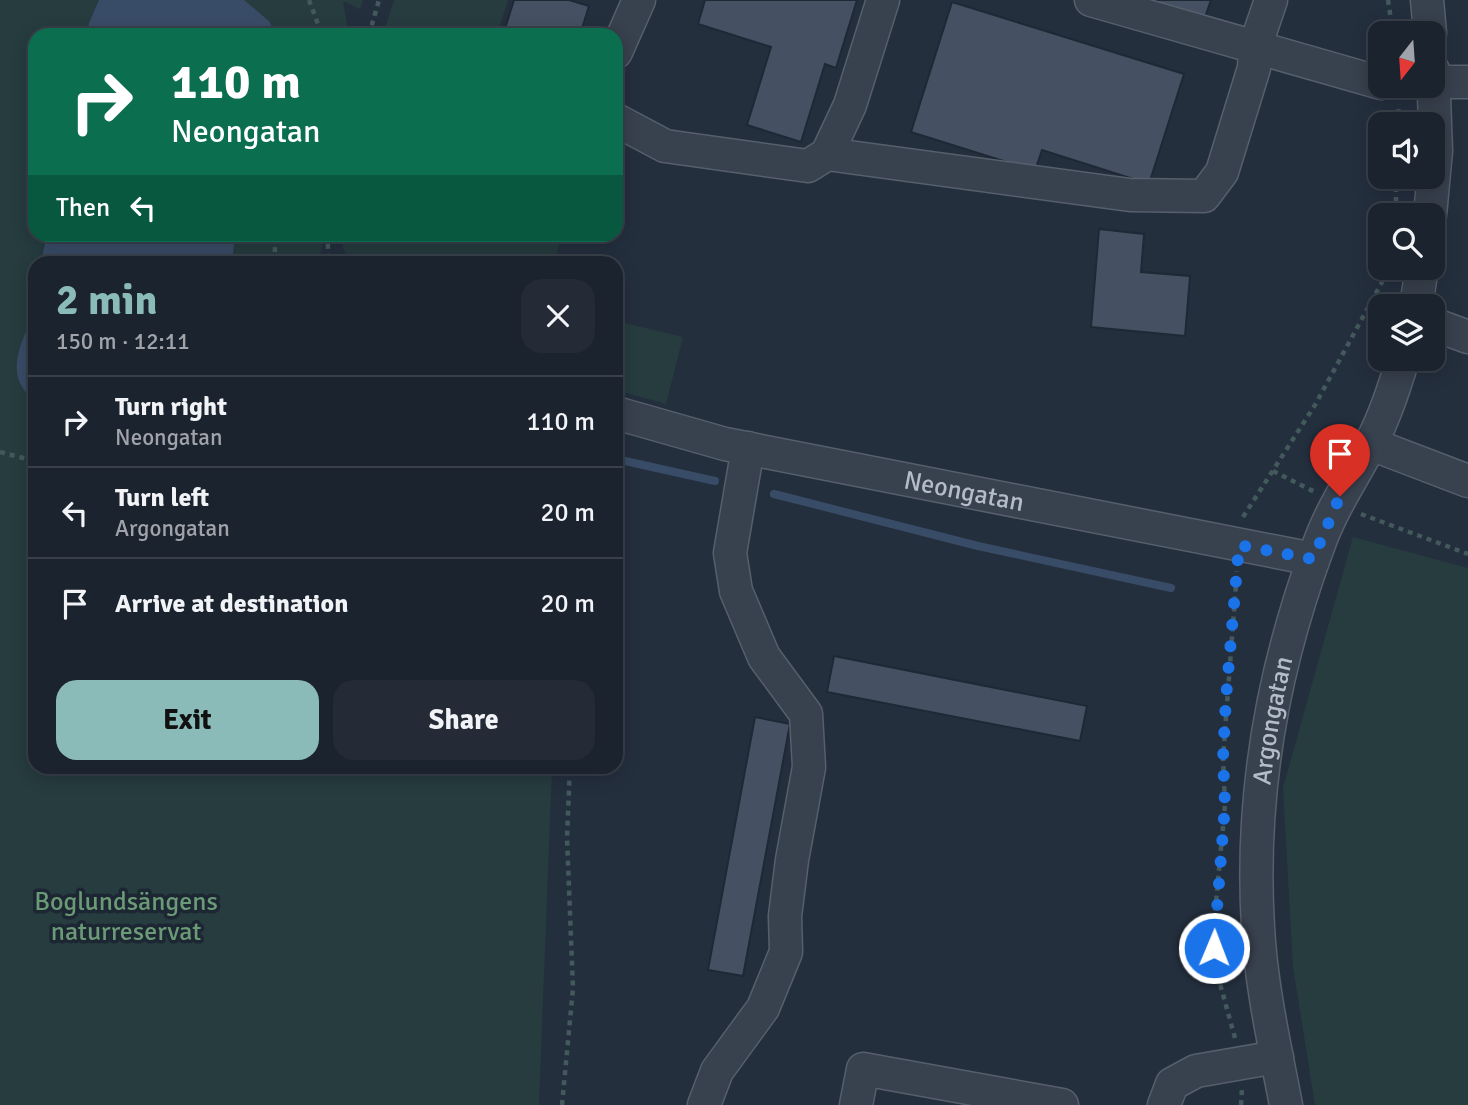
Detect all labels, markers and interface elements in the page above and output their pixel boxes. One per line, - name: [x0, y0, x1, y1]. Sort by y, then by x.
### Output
- north arrow: [1368, 21, 1446, 98]
- map controls: [1368, 21, 1445, 371]
- text: 110 m: [171, 52, 301, 112]
- icon: right: [56, 56, 147, 147]
- text: Neongatan: [171, 112, 321, 151]
- button: sound: [1368, 112, 1445, 189]
- icon: left: [124, 189, 162, 227]
- text: Then: [56, 192, 110, 224]
- button: search: [1368, 203, 1445, 280]
- text: 2 min: [56, 275, 157, 326]
- button: close: [521, 279, 595, 353]
- button: layers: [1368, 294, 1445, 371]
- text: 150 m · 12:11: [56, 327, 190, 356]
- text: Turn right: [115, 391, 227, 423]
- icon: right: [56, 403, 94, 441]
- text: 110 m: [526, 406, 595, 438]
- text: Neongatan: [115, 423, 222, 452]
- pin: [1310, 424, 1370, 496]
- icon: arrive: [1321, 435, 1359, 473]
- street label: Neongatan: [901, 464, 1027, 519]
- text: Turn left: [115, 482, 209, 514]
- icon: left: [56, 494, 94, 532]
- text: 20 m: [540, 497, 595, 529]
- text: Argongatan: [115, 514, 230, 543]
- icon: arrive: [56, 585, 94, 623]
- text: Arrive at destination: [115, 588, 348, 620]
- text: 20 m: [540, 588, 595, 620]
- street label: Argongatan: [1246, 653, 1300, 786]
- button: Exit: [56, 680, 319, 760]
- button: Share: [333, 680, 595, 760]
- park label: Boglundsängens naturreservat: [34, 886, 218, 948]
- position arrow: [1177, 911, 1251, 985]

